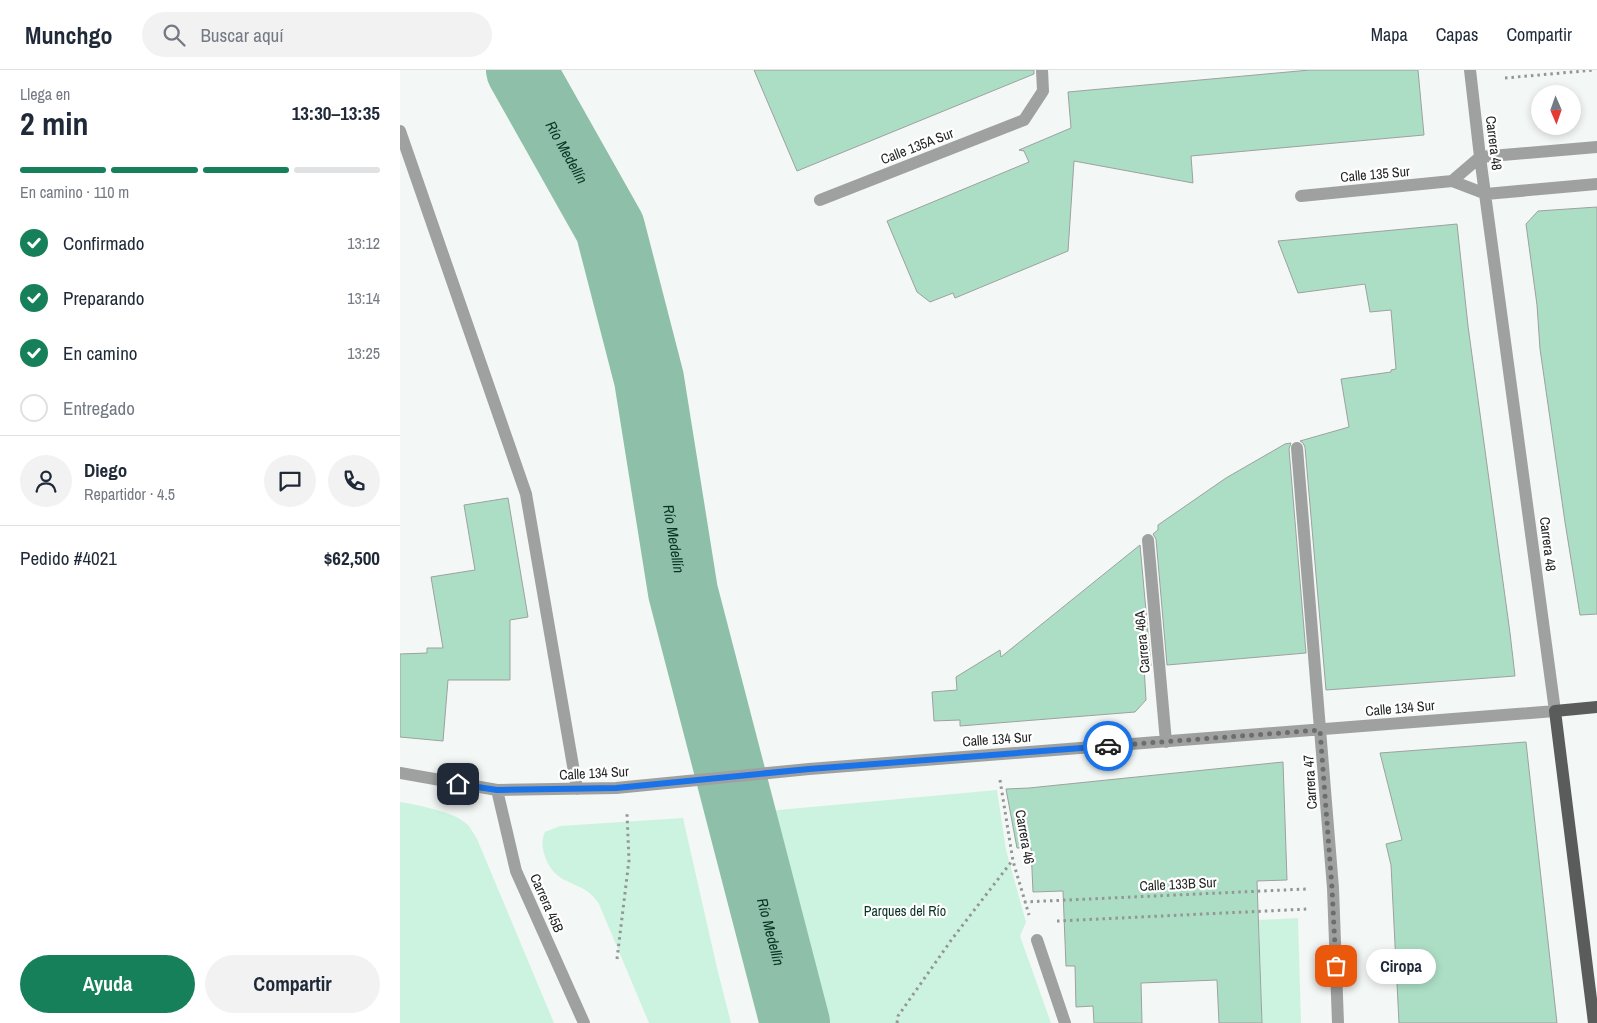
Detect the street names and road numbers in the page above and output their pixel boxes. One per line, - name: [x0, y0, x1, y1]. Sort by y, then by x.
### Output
- street label: Carrera 48: [1482, 115, 1506, 171]
- street label: Calle 135A Sur: [878, 124, 956, 168]
- street label: Calle 135 Sur: [1340, 162, 1411, 186]
- street label: Carrera 48: [1536, 516, 1560, 572]
- street label: Carrera 46A: [1130, 610, 1154, 674]
- street label: Calle 134 Sur: [1365, 696, 1436, 720]
- street label: Calle 134 Sur: [962, 728, 1032, 750]
- street label: Carrera 47: [1299, 754, 1321, 810]
- street label: Calle 134 Sur: [559, 762, 629, 784]
- street label: Carrera 46: [1011, 808, 1039, 866]
- street label: Carrera 45B: [526, 871, 568, 936]
- street label: Calle 133B Sur: [1139, 873, 1217, 895]

